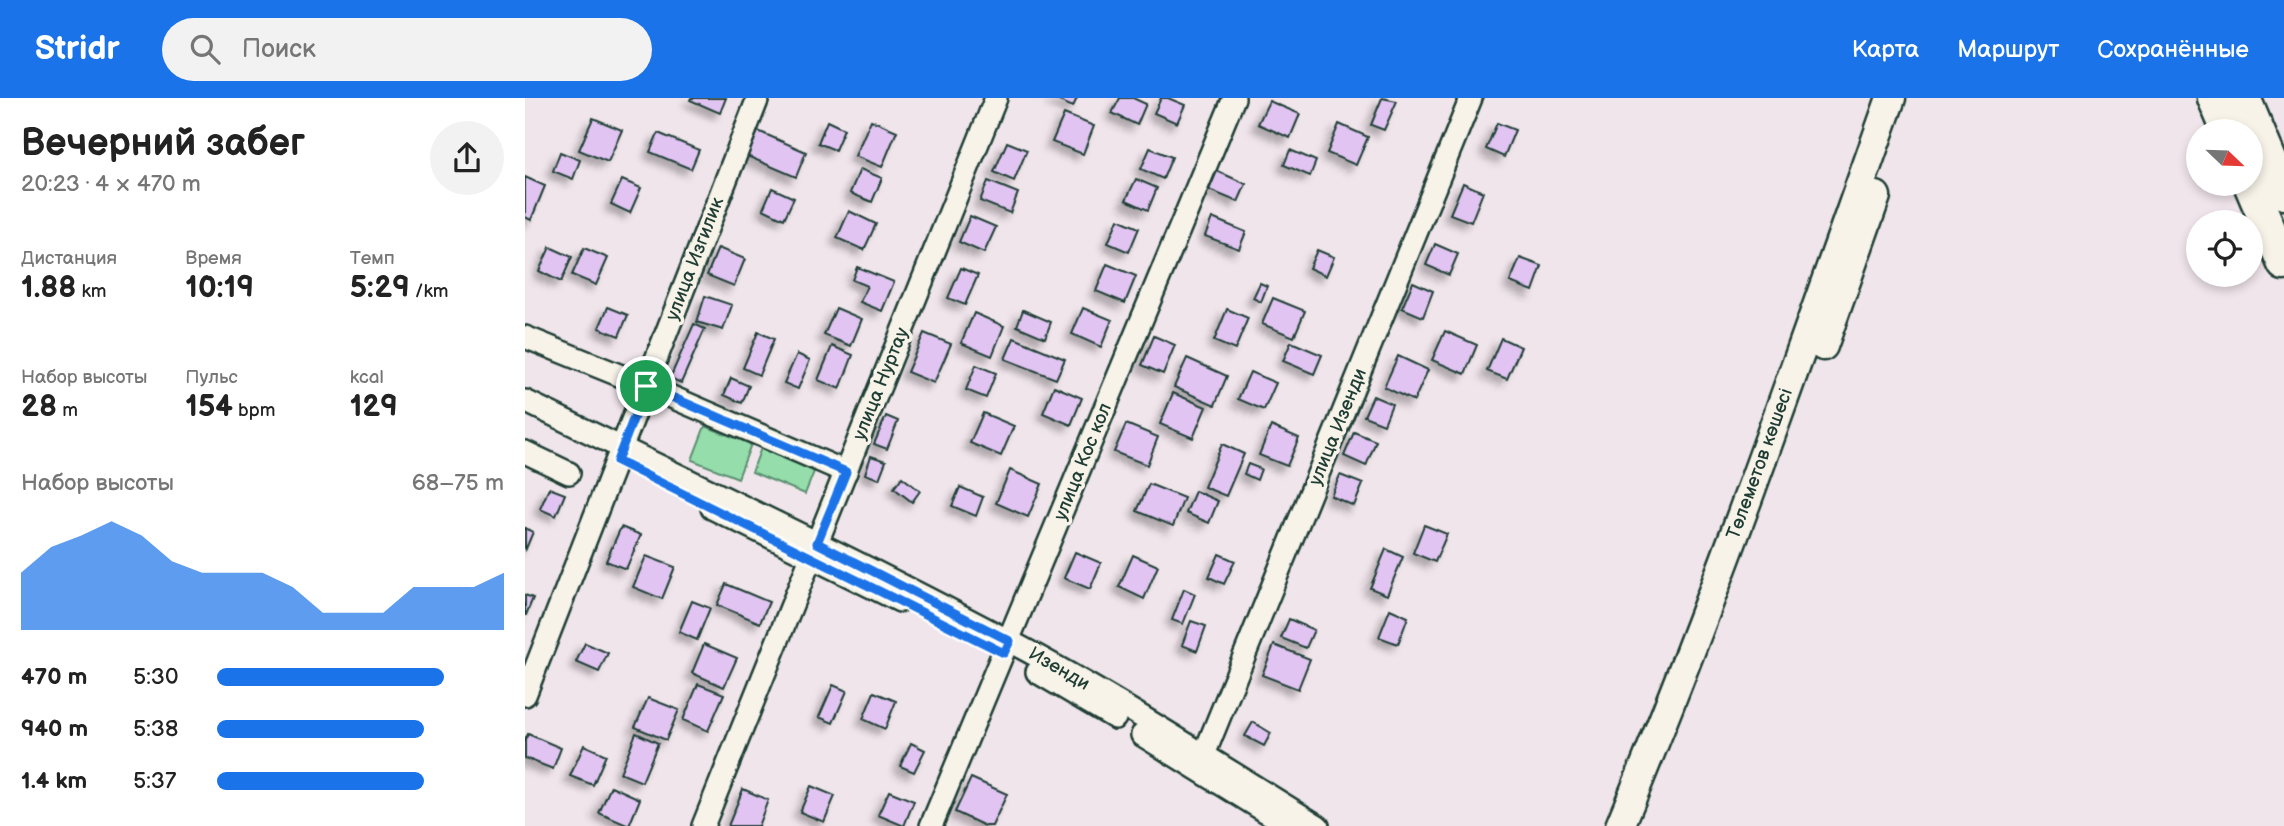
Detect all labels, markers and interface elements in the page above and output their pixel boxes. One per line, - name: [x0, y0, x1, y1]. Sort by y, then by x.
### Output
- search box: [162, 18, 652, 81]
- text: Stridr: [35, 29, 120, 69]
- icon: search: [186, 30, 224, 68]
- text: Поиск: [242, 34, 316, 65]
- text: Карта: [1852, 35, 1919, 64]
- text: Маршрут: [1957, 35, 2059, 64]
- text: Сохранённые: [2097, 35, 2249, 64]
- north arrow: [2186, 119, 2263, 196]
- map controls: [2186, 119, 2263, 287]
- text: Вечерний забег: [21, 121, 305, 166]
- button: share: [430, 121, 504, 195]
- text: 20:23 · 4 × 470 m: [21, 170, 201, 198]
- street label: улица Изгилик: [661, 194, 729, 324]
- button: locate: [2186, 210, 2263, 287]
- text: Дистанция: [21, 247, 117, 270]
- text: Время: [185, 247, 242, 270]
- text: Темп: [350, 247, 395, 270]
- text: 1.88: [21, 270, 76, 306]
- text: 10:19: [185, 270, 254, 306]
- text: 5:29: [350, 270, 410, 306]
- text: km: [76, 280, 106, 303]
- text: /km: [410, 280, 448, 303]
- street label: улица Нуртау: [848, 324, 914, 444]
- pin: [616, 356, 676, 416]
- street label: улица Изенди: [1304, 365, 1372, 489]
- text: Набор высоты: [21, 366, 147, 389]
- text: Пульс: [185, 366, 238, 389]
- text: kcal: [350, 366, 384, 389]
- icon: arrive: [627, 367, 665, 405]
- street label: Төлеметов көшесі: [1722, 385, 1798, 543]
- text: 28: [21, 389, 57, 425]
- text: 154: [185, 389, 233, 425]
- text: 129: [350, 389, 398, 425]
- text: m: [57, 399, 78, 422]
- text: bpm: [233, 399, 276, 422]
- street label: улица Кос кол: [1049, 400, 1117, 524]
- text: Набор высоты: [21, 469, 174, 497]
- text: 68–75 m: [412, 469, 504, 497]
- street label: Изенди: [1024, 642, 1094, 696]
- text: 470 m: [21, 663, 87, 691]
- text: 5:30: [133, 663, 179, 691]
- text: 940 m: [21, 715, 88, 743]
- text: 5:38: [133, 715, 178, 743]
- text: 1.4 km: [21, 767, 87, 795]
- text: 5:37: [133, 767, 176, 795]

